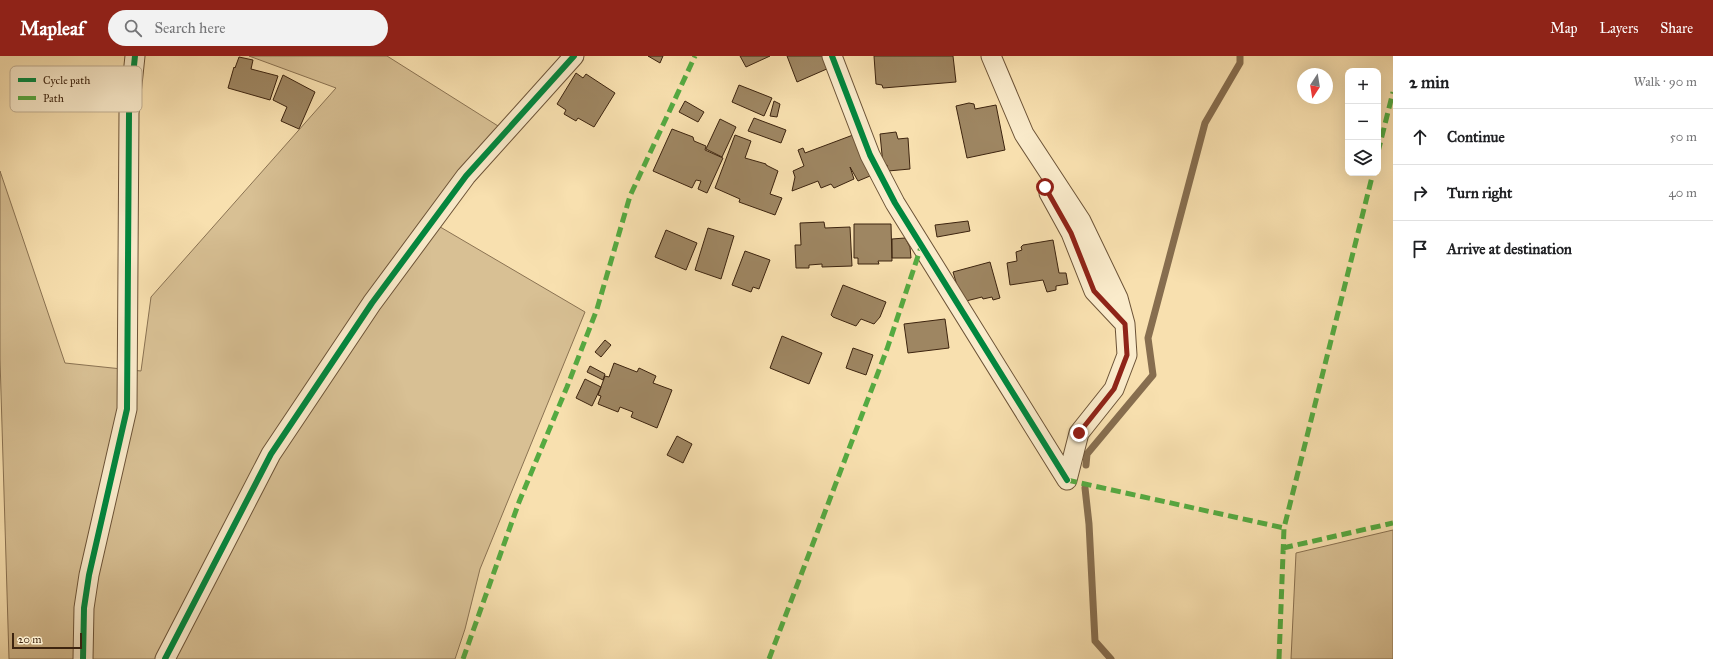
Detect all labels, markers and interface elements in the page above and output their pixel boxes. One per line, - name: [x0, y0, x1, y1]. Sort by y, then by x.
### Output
- search box: [108, 10, 388, 46]
- text: Mapleaf: [20, 17, 84, 40]
- icon: search: [122, 17, 144, 39]
- text: Search here: [154, 19, 225, 37]
- text: Map: [1550, 20, 1578, 37]
- text: Layers: [1600, 20, 1638, 37]
- text: Share: [1660, 20, 1693, 37]
- legend: [10, 66, 142, 112]
- north arrow: [1297, 68, 1333, 104]
- map controls: [1345, 68, 1381, 176]
- button: +: [1345, 68, 1381, 104]
- text: 2 min: [1409, 72, 1449, 93]
- text: Cycle path: [43, 74, 90, 87]
- text: Walk · 90 m: [1634, 74, 1697, 90]
- text: Path: [43, 92, 64, 105]
- button: −: [1345, 104, 1381, 140]
- icon: ahead: [1409, 126, 1431, 148]
- text: Continue: [1447, 128, 1505, 146]
- text: 50 m: [1670, 129, 1697, 145]
- button: layers: [1345, 140, 1381, 176]
- route start: [1036, 178, 1054, 196]
- icon: right: [1409, 182, 1431, 204]
- text: Turn right: [1447, 184, 1512, 202]
- text: 40 m: [1668, 185, 1697, 201]
- icon: arrive: [1409, 238, 1431, 260]
- text: Arrive at destination: [1447, 240, 1572, 258]
- route end: [1070, 424, 1088, 442]
- scale bar: [12, 631, 82, 650]
- text: 20 m: [18, 633, 41, 646]

